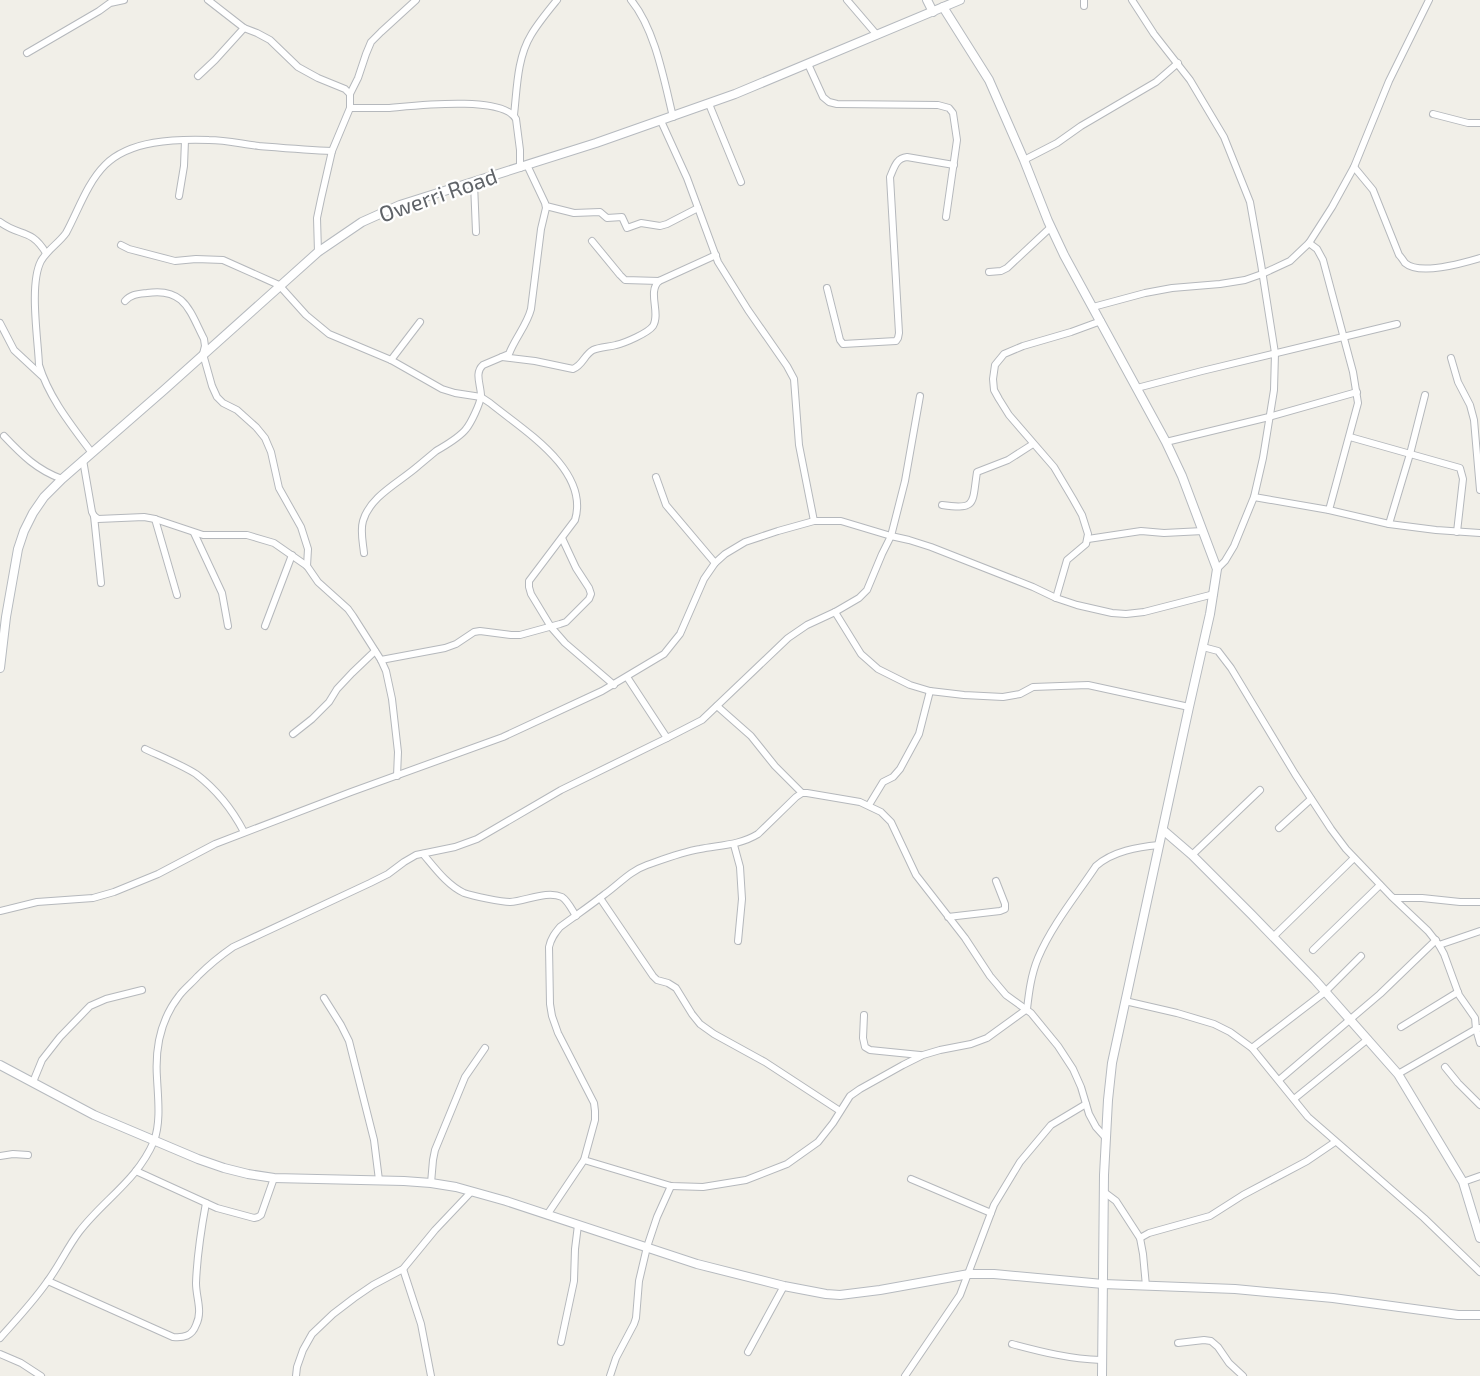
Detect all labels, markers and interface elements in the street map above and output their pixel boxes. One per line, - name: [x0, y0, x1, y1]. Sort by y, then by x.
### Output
- street label: Owerri Road: [375, 162, 500, 226]

